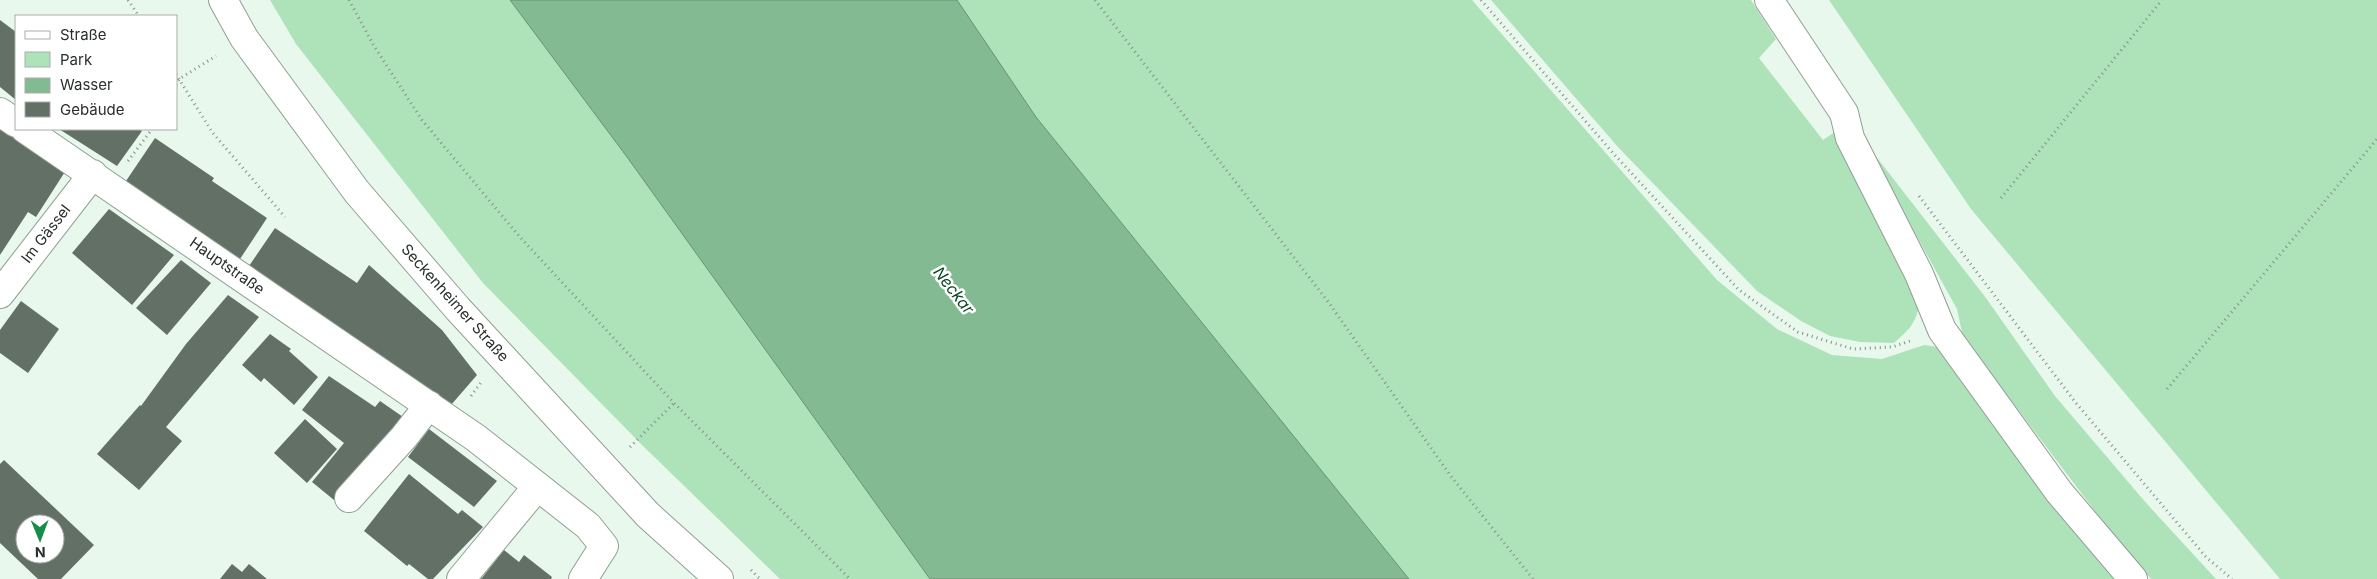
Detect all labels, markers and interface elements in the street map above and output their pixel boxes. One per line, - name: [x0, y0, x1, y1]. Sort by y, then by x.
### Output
- legend: [15, 15, 178, 130]
- text: Straße: [60, 25, 107, 44]
- text: Park: [60, 50, 93, 69]
- text: Wasser: [60, 75, 113, 94]
- text: Gebäude: [60, 100, 125, 119]
- street label: Im Gässel: [17, 201, 74, 267]
- street label: Hauptstraße: [186, 233, 268, 298]
- street label: Seckenheimer Straße: [397, 240, 513, 366]
- water label: Neckar: [929, 262, 979, 318]
- north arrow: [15, 514, 65, 564]
- text: N: [35, 544, 46, 561]

